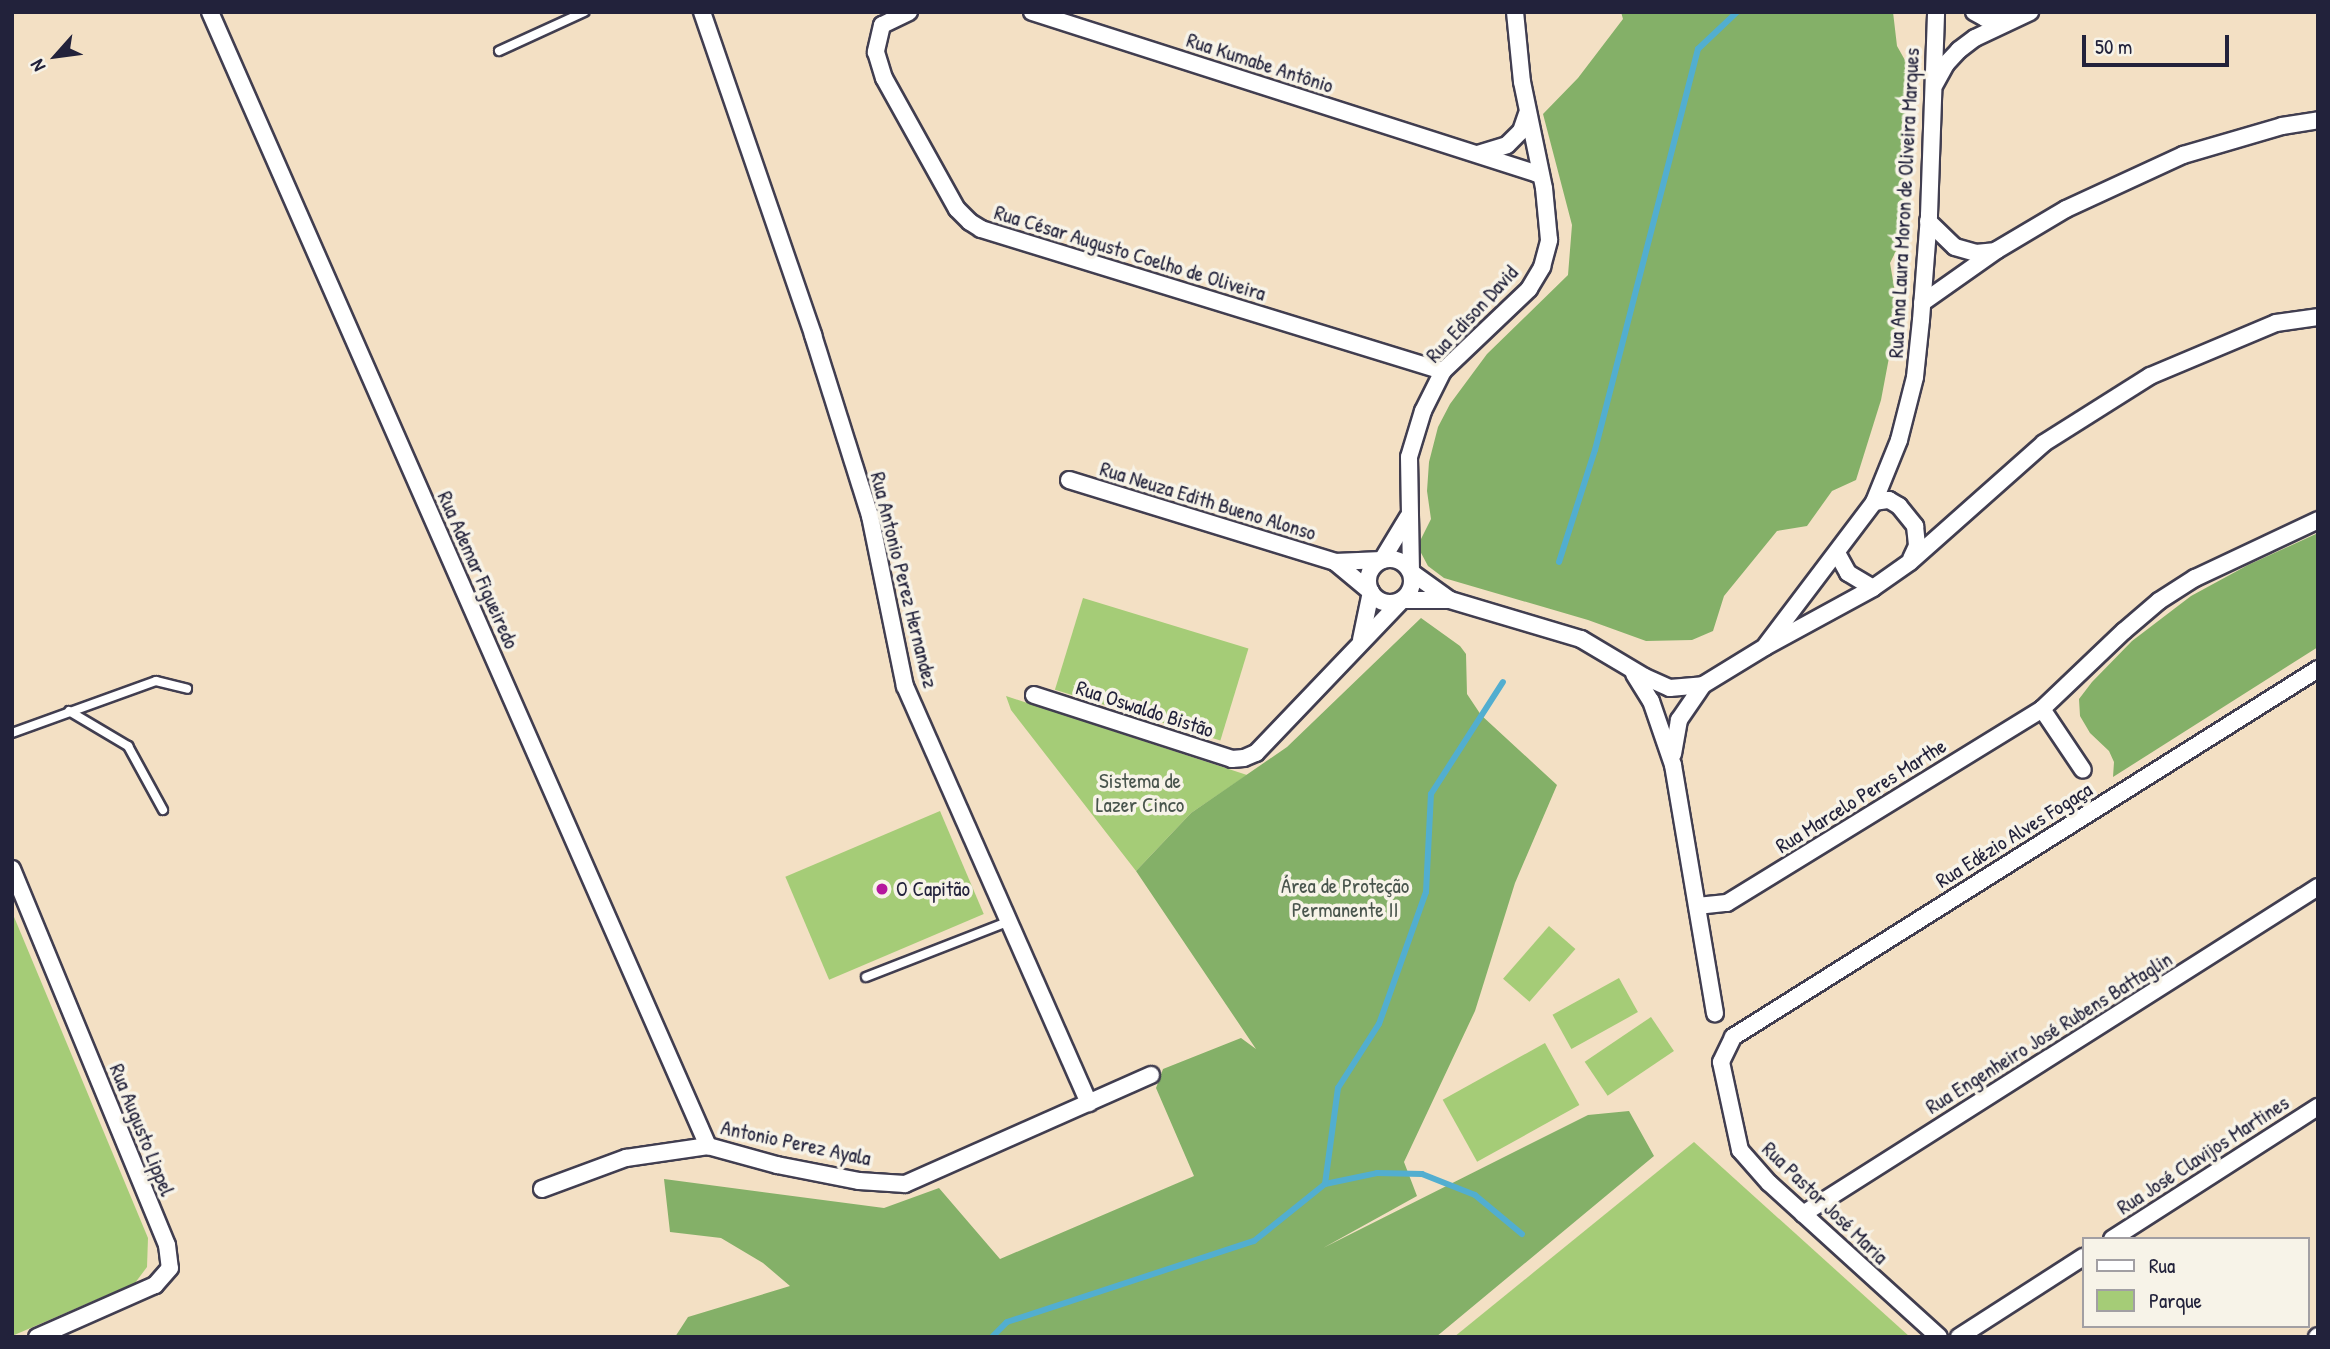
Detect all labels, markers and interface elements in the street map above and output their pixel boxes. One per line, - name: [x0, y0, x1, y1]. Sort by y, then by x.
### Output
- north arrow: [21, 21, 91, 91]
- scale bar: [2085, 21, 2232, 65]
- street label: Rua Kumabe Antônio: [1183, 27, 1337, 99]
- text: 50 m: [2095, 32, 2132, 61]
- street label: Rua Ana Laura Moron de Oliveira Marques: [1883, 47, 1925, 359]
- text: N: [24, 55, 51, 76]
- street label: Rua César Augusto Coelho de Oliveira: [991, 200, 1269, 306]
- street label: Rua Edison David: [1421, 260, 1523, 368]
- street label: Rua Neuza Edith Bueno Alonso: [1097, 456, 1319, 546]
- street label: Rua Antonio Perez Hernandez: [865, 469, 943, 691]
- street label: Rua Ademar Figueiredo: [432, 487, 524, 653]
- street label: Rua Oswaldo Bistão: [1073, 675, 1217, 743]
- street label: Rua Marcelo Peres Marthe: [1771, 733, 1951, 859]
- park label: Sistema de Lazer Cinco: [1096, 768, 1184, 818]
- street label: Rua Edézio Alves Fogaça: [1931, 777, 2097, 893]
- park label: Área de Proteção Permanente II: [1281, 873, 1409, 923]
- place label: O Capitão: [896, 876, 970, 902]
- marker: O Capitão: [874, 881, 890, 897]
- street label: Rua Engenheiro José Rubens Battaglin: [1921, 947, 2177, 1119]
- street label: Rua Augusto Lippel: [104, 1060, 180, 1200]
- street label: Rua José Clavijos Martines: [2112, 1090, 2294, 1220]
- street label: Antonio Perez Ayala: [719, 1115, 873, 1171]
- street label: Rua Pastor José Maria: [1757, 1137, 1893, 1269]
- legend: [2082, 1237, 2309, 1328]
- text: Rua: [2149, 1251, 2175, 1280]
- text: Parque: [2149, 1286, 2202, 1315]

